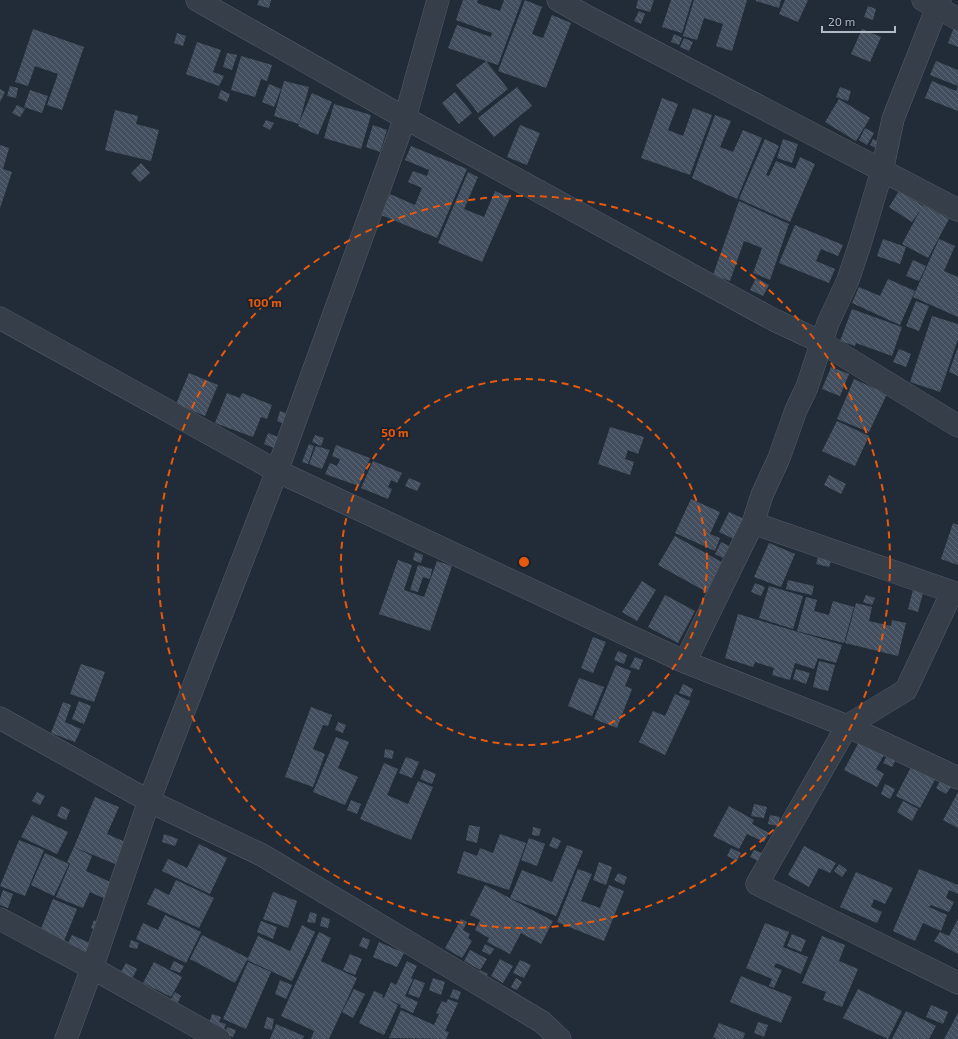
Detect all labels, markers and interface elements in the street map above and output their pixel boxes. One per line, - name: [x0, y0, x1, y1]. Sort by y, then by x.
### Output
- scale bar: [822, 8, 895, 34]
- text: 20 m: [828, 14, 855, 28]
- text: 100 m: [248, 295, 282, 309]
- text: 50 m: [381, 425, 409, 439]
- centre of rings: [517, 555, 531, 569]

